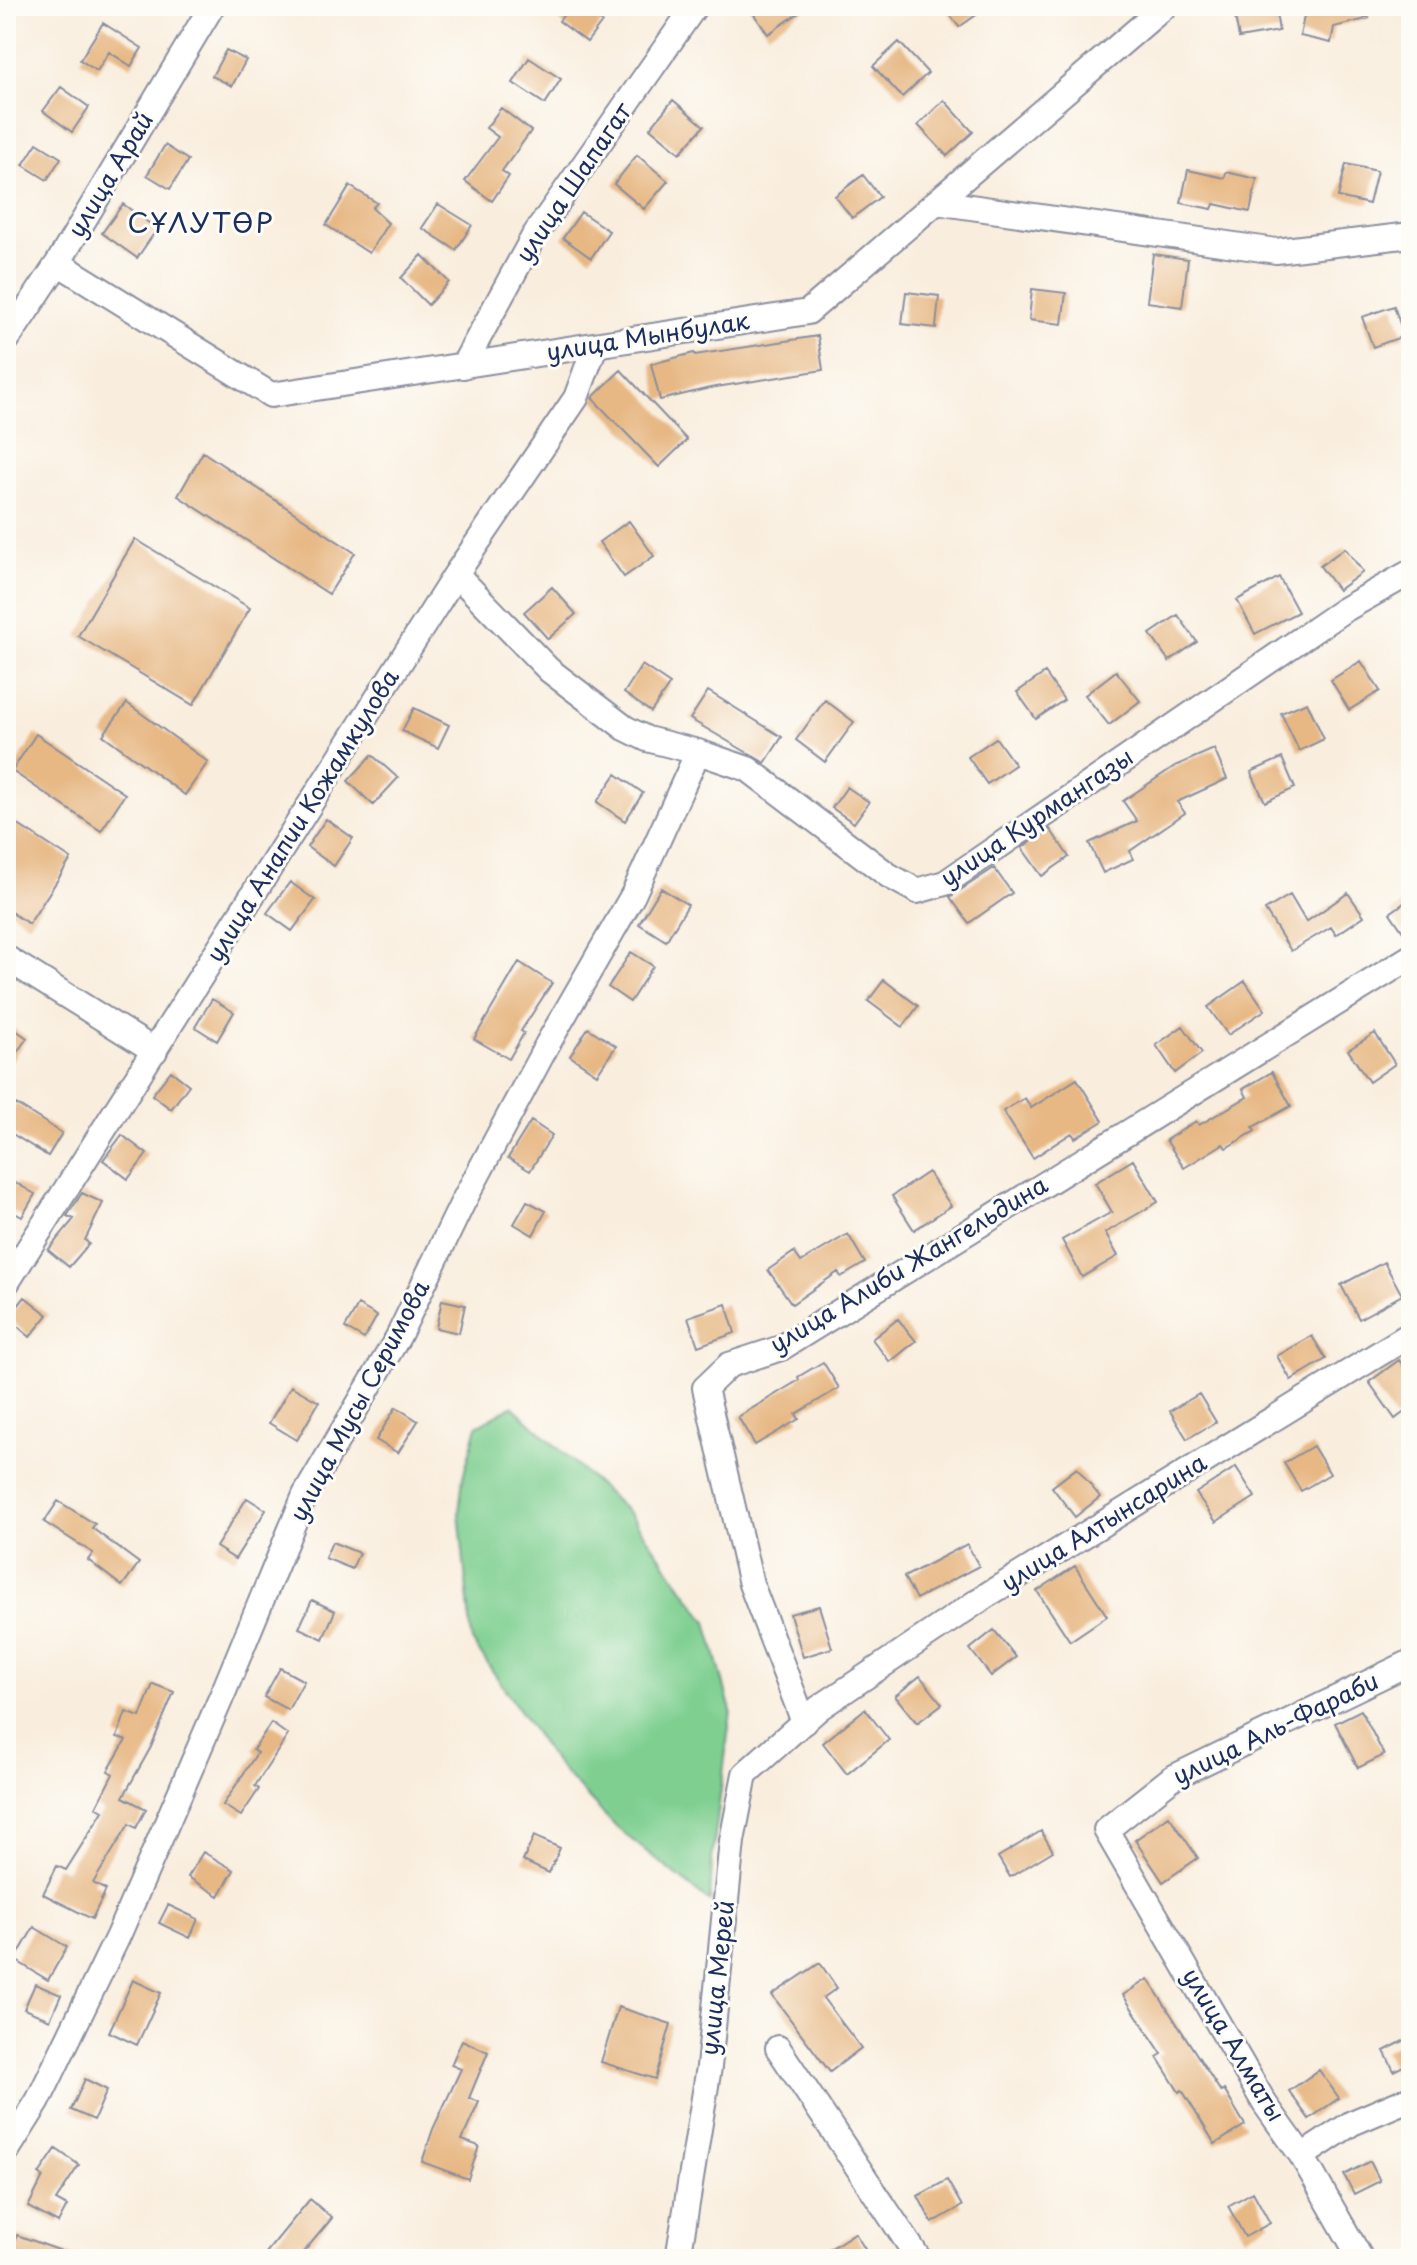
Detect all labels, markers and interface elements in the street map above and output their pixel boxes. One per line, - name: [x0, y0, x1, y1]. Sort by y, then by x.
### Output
- street label: улица Шапагат: [505, 94, 640, 269]
- street label: улица Арай: [58, 104, 161, 244]
- district label: СҰЛУТӨР: [127, 200, 275, 243]
- street label: улица Мынбулак: [544, 301, 752, 369]
- street label: улица Анапии Кожамкулова: [196, 661, 407, 969]
- street label: улица Курмангазы: [932, 738, 1140, 894]
- street label: улица Алиби Жангельдина: [762, 1166, 1054, 1361]
- street label: улица Мусы Серимова: [279, 1273, 437, 1527]
- street label: улица Алтынсарина: [993, 1443, 1213, 1599]
- street label: улица Аль-Фараби: [1166, 1662, 1384, 1793]
- street label: улица Мерей: [690, 1899, 742, 2057]
- street label: улица Алматы: [1175, 1960, 1295, 2128]

